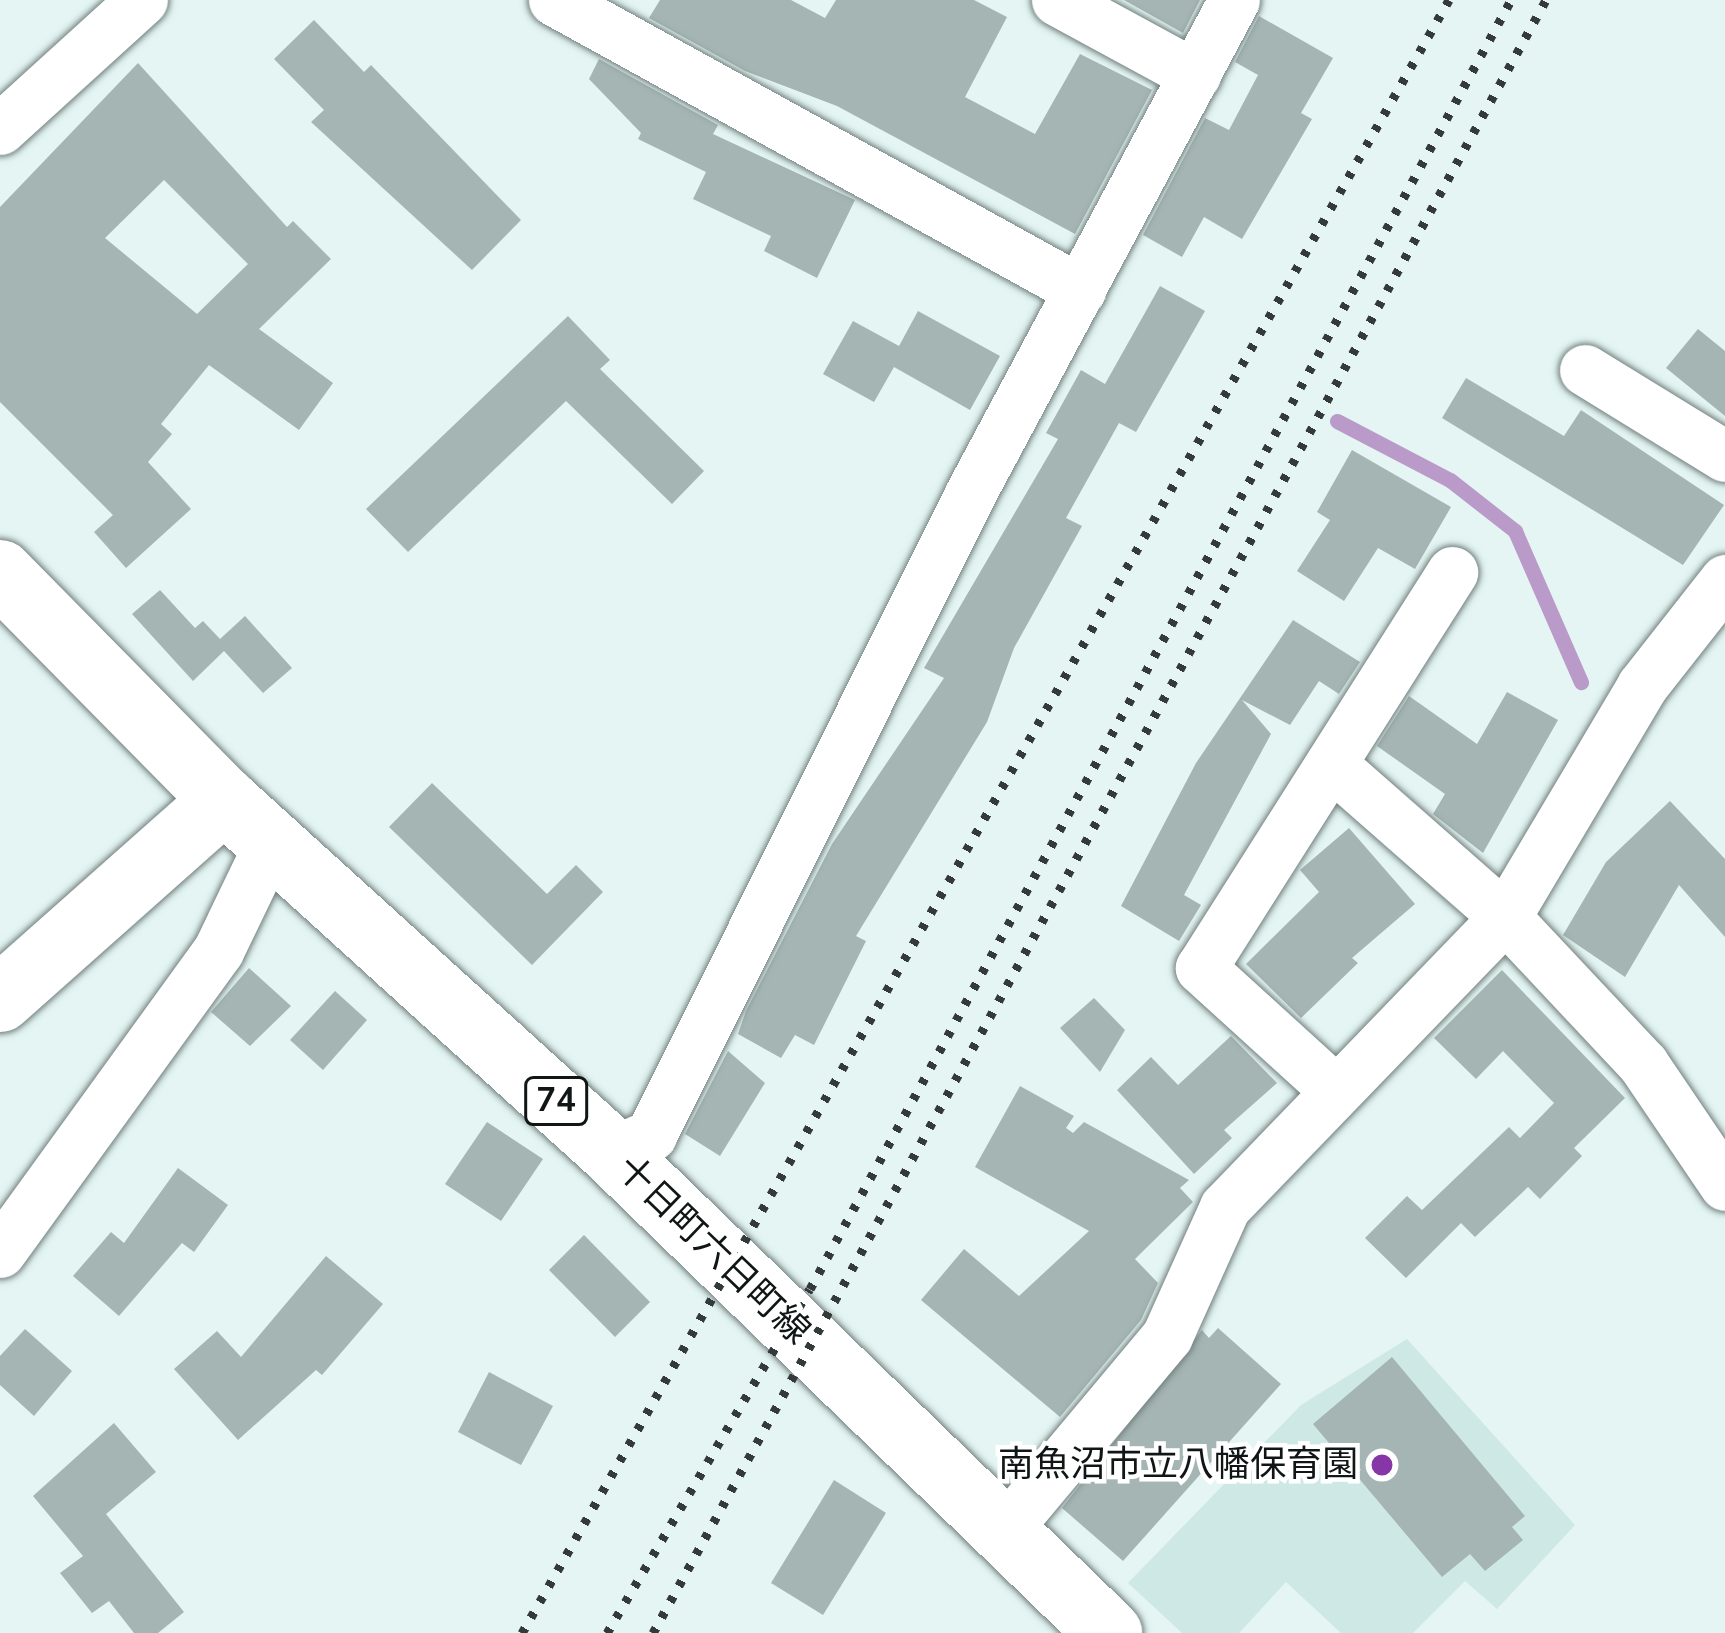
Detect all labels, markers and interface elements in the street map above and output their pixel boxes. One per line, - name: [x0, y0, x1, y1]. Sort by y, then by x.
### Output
- road number: 74: [523, 1074, 589, 1128]
- street label: 十日町六日町線: [607, 1147, 819, 1353]
- place label: 南魚沼市立八幡保育園: [998, 1443, 1358, 1487]
- marker: 南魚沼市立八幡保育園: [1369, 1452, 1395, 1478]

